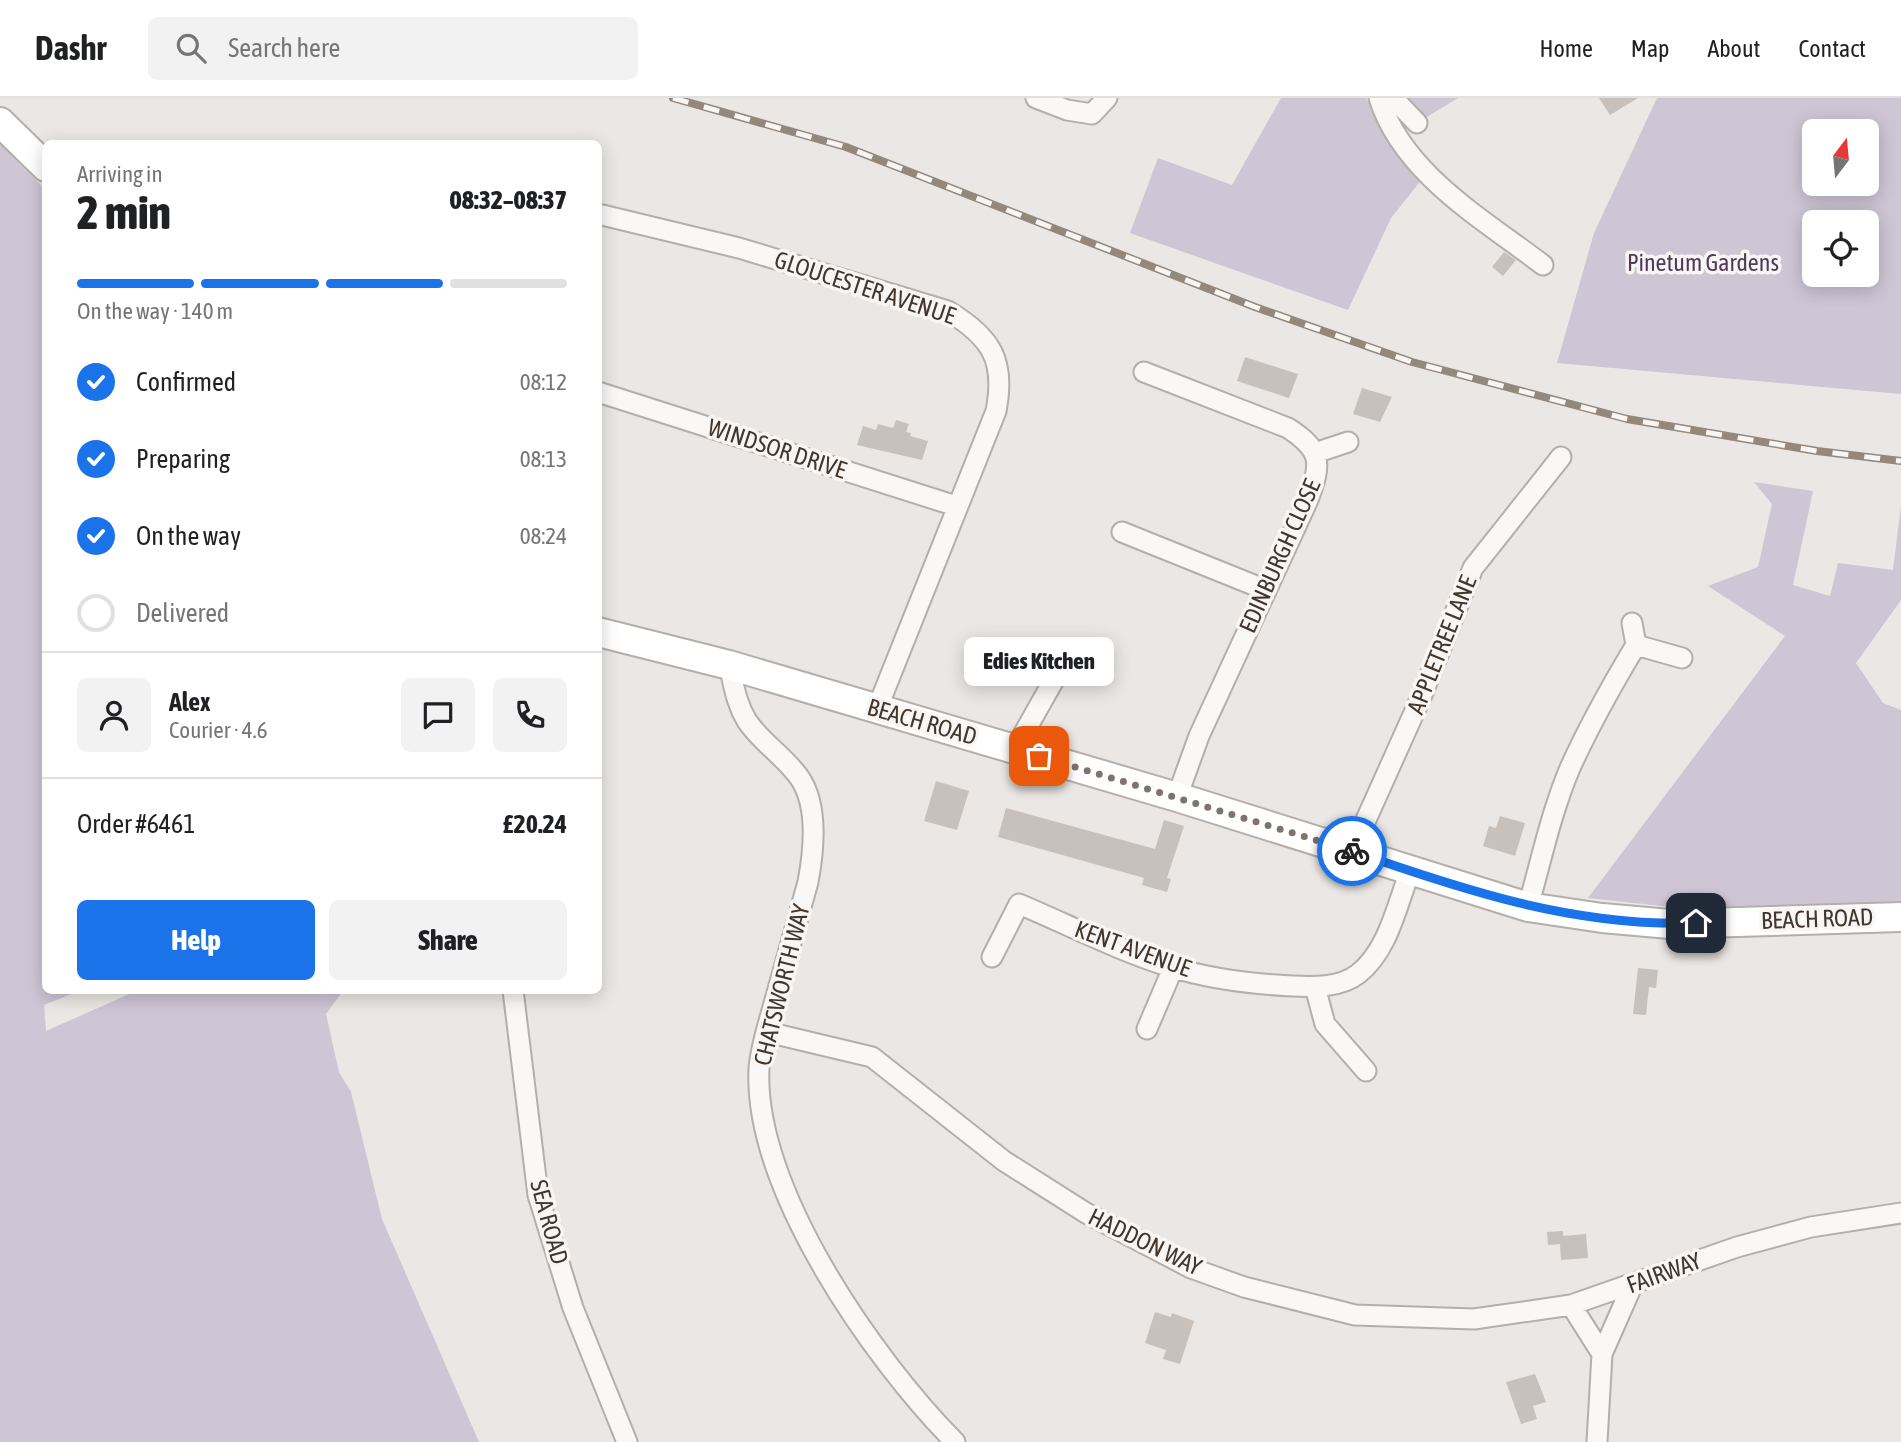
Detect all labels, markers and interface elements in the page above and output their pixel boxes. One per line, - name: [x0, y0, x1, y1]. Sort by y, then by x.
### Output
- search box: [148, 17, 638, 80]
- text: Dashr: [35, 29, 106, 67]
- icon: search: [172, 29, 210, 67]
- text: Search here: [228, 33, 340, 63]
- text: Home: [1539, 35, 1593, 62]
- text: Map: [1631, 35, 1669, 62]
- text: About: [1707, 35, 1760, 62]
- text: Contact: [1798, 35, 1866, 62]
- north arrow: [1802, 119, 1880, 196]
- map controls: [1802, 119, 1879, 287]
- text: Arriving in: [77, 161, 163, 187]
- text: 08:32–08:37: [450, 185, 567, 215]
- text: 2 min: [77, 186, 171, 239]
- button: locate: [1802, 210, 1879, 287]
- street label: GLOUCESTER AVENUE: [771, 246, 959, 330]
- park label: Pinetum Gardens: [1627, 249, 1779, 276]
- text: On the way · 140 m: [77, 298, 233, 324]
- icon: check: [77, 363, 115, 401]
- text: Confirmed: [136, 367, 236, 397]
- text: 08:12: [520, 369, 567, 395]
- street label: WINDSOR DRIVE: [704, 413, 850, 484]
- icon: check: [77, 440, 115, 478]
- text: Preparing: [136, 444, 230, 474]
- text: 08:13: [520, 446, 567, 472]
- street label: EDINBURGH CLOSE: [1234, 475, 1325, 637]
- icon: check: [77, 517, 115, 555]
- text: On the way: [136, 521, 241, 551]
- text: 08:24: [520, 523, 567, 549]
- street label: APPLETREE LANE: [1402, 572, 1481, 718]
- text: Delivered: [136, 598, 229, 628]
- callout: Edies Kitchen: [964, 637, 1114, 686]
- text: Edies Kitchen: [983, 648, 1095, 674]
- button: person: [77, 678, 151, 752]
- button: chat: [401, 678, 475, 752]
- button: phone: [493, 678, 567, 752]
- text: Alex: [169, 687, 210, 717]
- street label: BEACH ROAD: [864, 693, 980, 750]
- text: Courier · 4.6: [169, 717, 268, 743]
- pin: [1009, 726, 1069, 786]
- icon: bag: [1020, 737, 1058, 775]
- text: Order #6461: [77, 809, 196, 839]
- text: £20.24: [503, 809, 567, 839]
- courier: [1317, 816, 1387, 886]
- icon: bike: [1333, 832, 1371, 870]
- pin: [1666, 893, 1726, 953]
- button: Help: [77, 900, 315, 980]
- button: Share: [329, 900, 567, 980]
- street label: CHATSWORTH WAY: [748, 901, 815, 1068]
- street label: BEACH ROAD: [1760, 903, 1874, 934]
- icon: home: [1677, 904, 1715, 942]
- street label: KENT AVENUE: [1071, 915, 1195, 982]
- street label: SEA ROAD: [525, 1177, 574, 1267]
- street label: HADDON WAY: [1084, 1203, 1206, 1281]
- street label: FAIRWAY: [1623, 1247, 1705, 1298]

